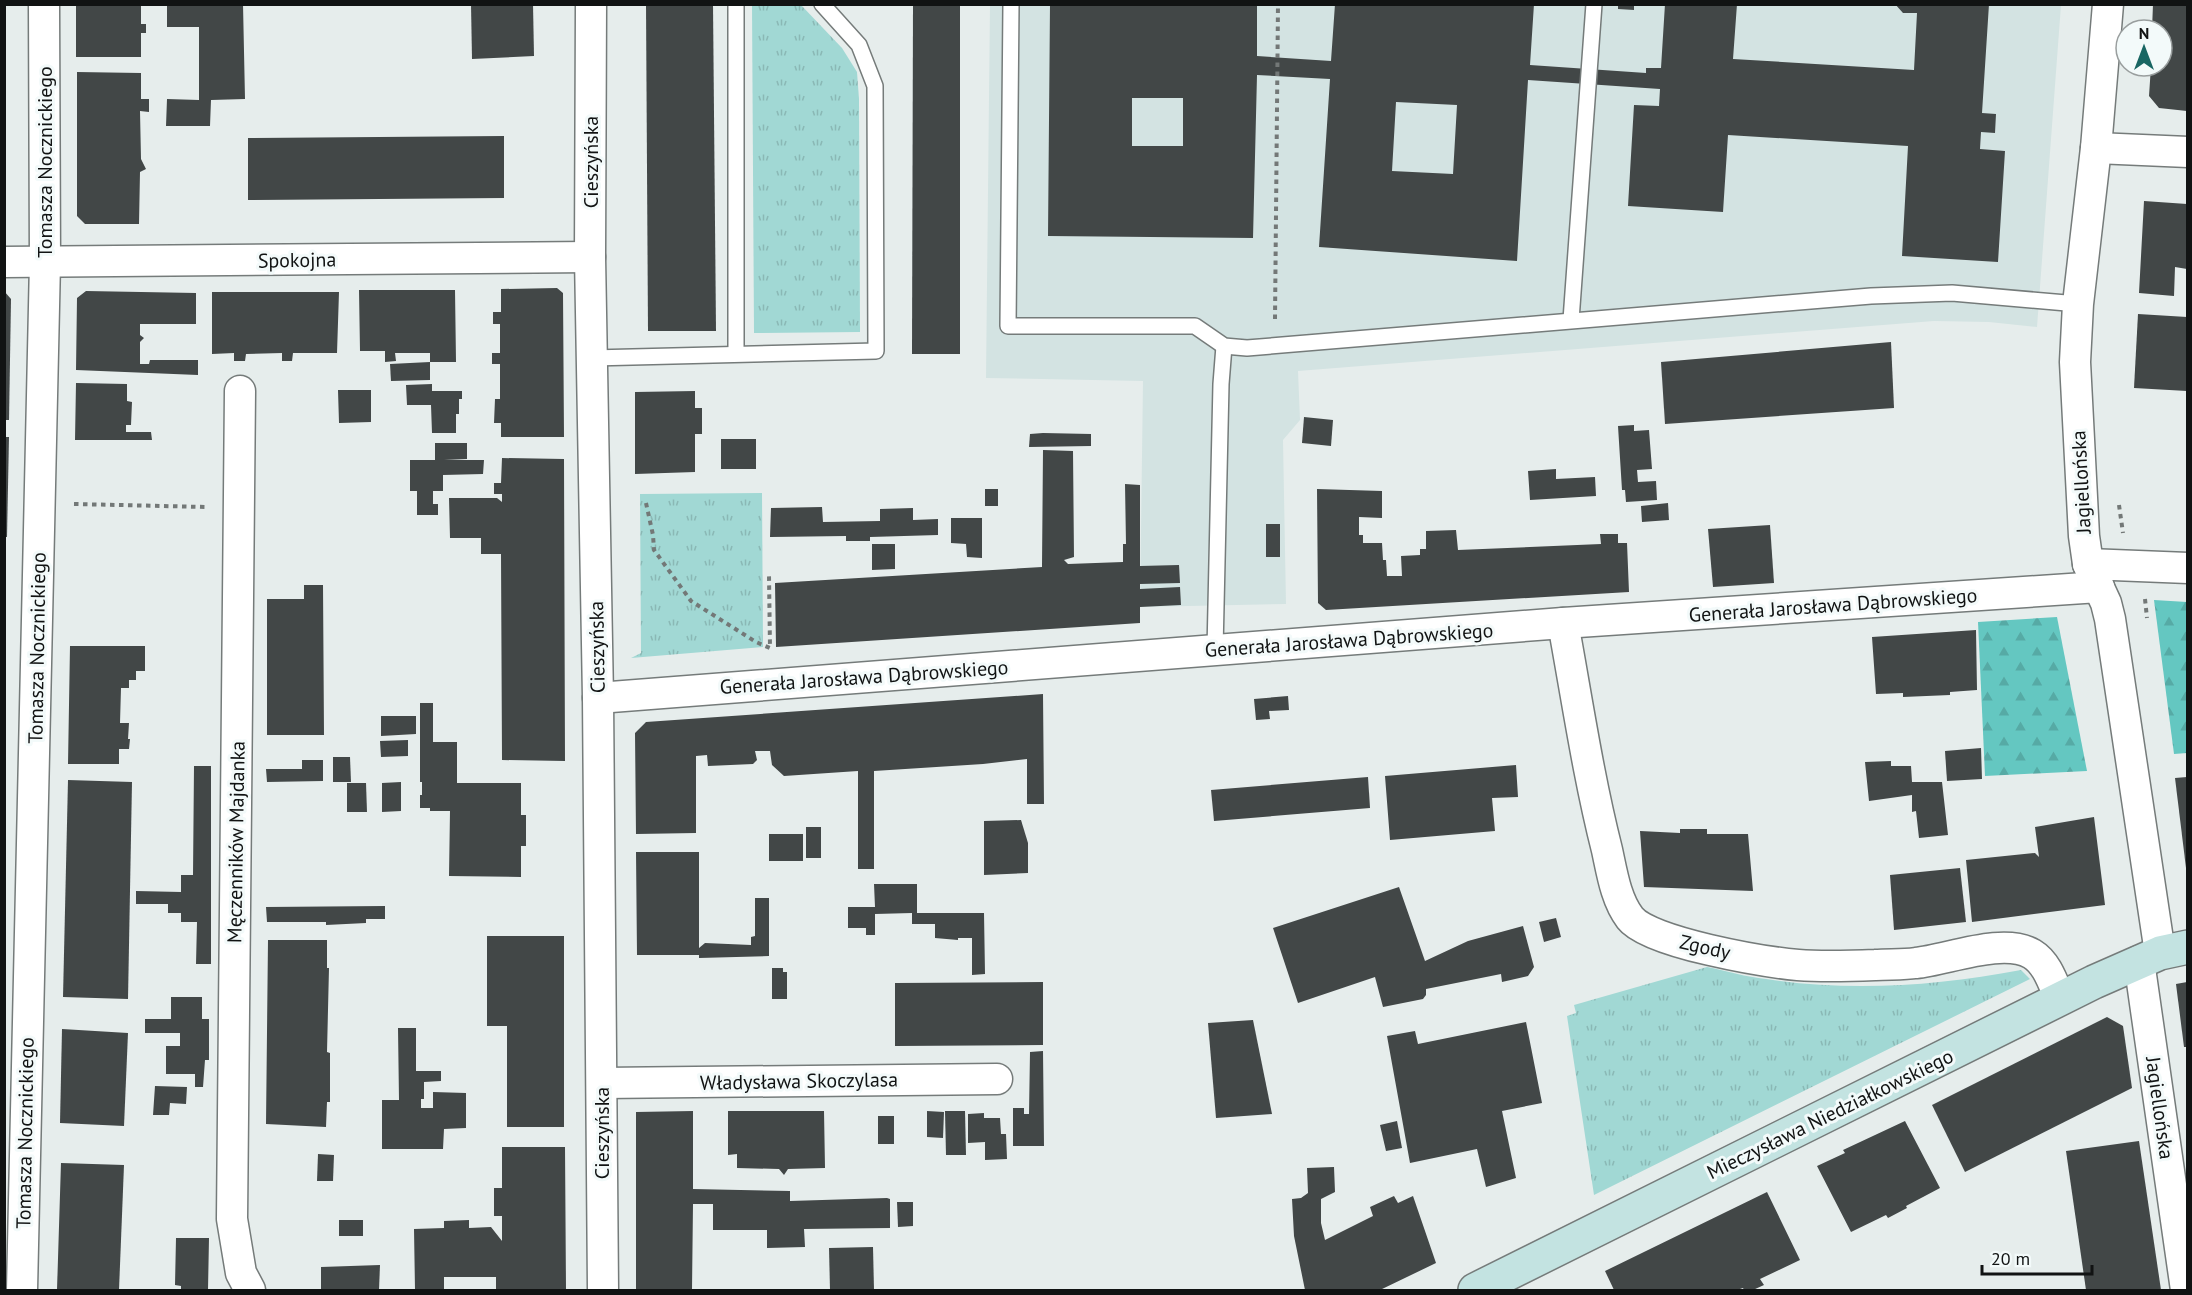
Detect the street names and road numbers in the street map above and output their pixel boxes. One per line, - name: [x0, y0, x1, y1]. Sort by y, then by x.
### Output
- street label: Tomasza Nocznickiego: [32, 66, 58, 258]
- street label: Cieszyńska: [578, 116, 604, 208]
- street label: Spokojna: [258, 246, 336, 274]
- street label: Jagiellońska: [2065, 430, 2097, 535]
- street label: Tomasza Nocznickiego: [22, 552, 52, 744]
- street label: Generała Jarosława Dąbrowskiego: [1688, 582, 1978, 628]
- street label: Cieszyńska: [583, 601, 611, 693]
- street label: Generała Jarosława Dąbrowskiego: [1204, 617, 1494, 663]
- street label: Generała Jarosława Dąbrowskiego: [719, 654, 1009, 700]
- street label: Męczenników Majdanka: [221, 741, 251, 943]
- street label: Zgody: [1677, 929, 1734, 966]
- street label: Tomasza Nocznickiego: [10, 1037, 40, 1229]
- street label: Mieczysława Niedziałkowskiego: [1702, 1043, 1958, 1185]
- street label: Jagiellońska: [2140, 1054, 2180, 1161]
- street label: Władysława Skoczylasa: [700, 1066, 898, 1096]
- street label: Cieszyńska: [589, 1087, 615, 1179]

